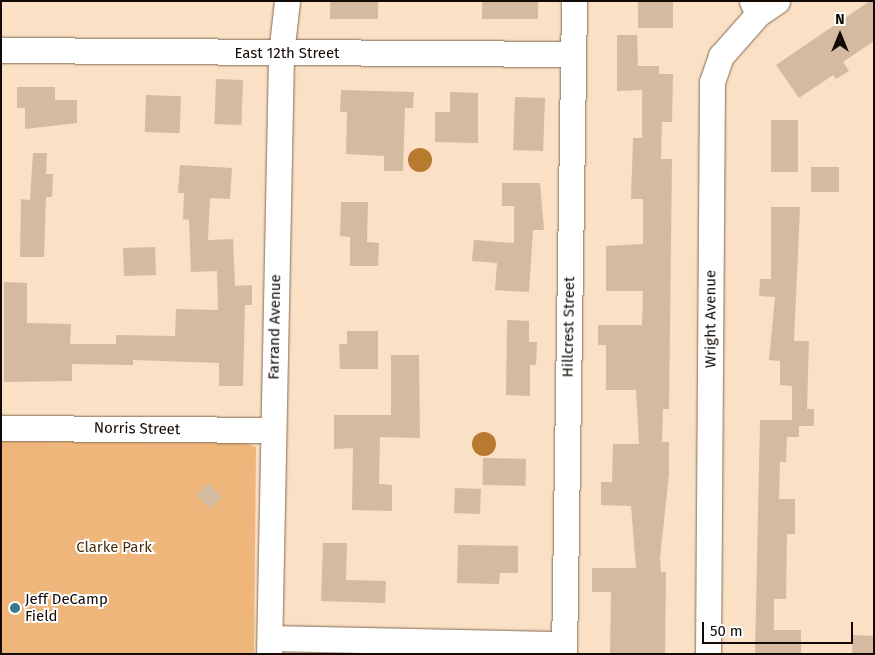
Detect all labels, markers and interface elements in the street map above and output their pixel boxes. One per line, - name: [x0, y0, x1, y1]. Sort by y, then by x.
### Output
- north arrow: [815, 10, 865, 60]
- text: N: [835, 11, 845, 28]
- street label: East 12th Street: [234, 45, 340, 63]
- street label: Wright Avenue: [702, 270, 720, 368]
- street label: Farrand Avenue: [265, 274, 285, 380]
- street label: Hillcrest Street: [559, 276, 579, 378]
- street label: Norris Street: [94, 419, 180, 439]
- park label: Clarke Park: [76, 539, 152, 557]
- place label: Jeff DeCamp Field: [25, 590, 108, 625]
- marker: Jeff DeCamp Field: [9, 602, 21, 614]
- scale bar: [705, 612, 856, 644]
- text: 50 m: [710, 622, 743, 640]

